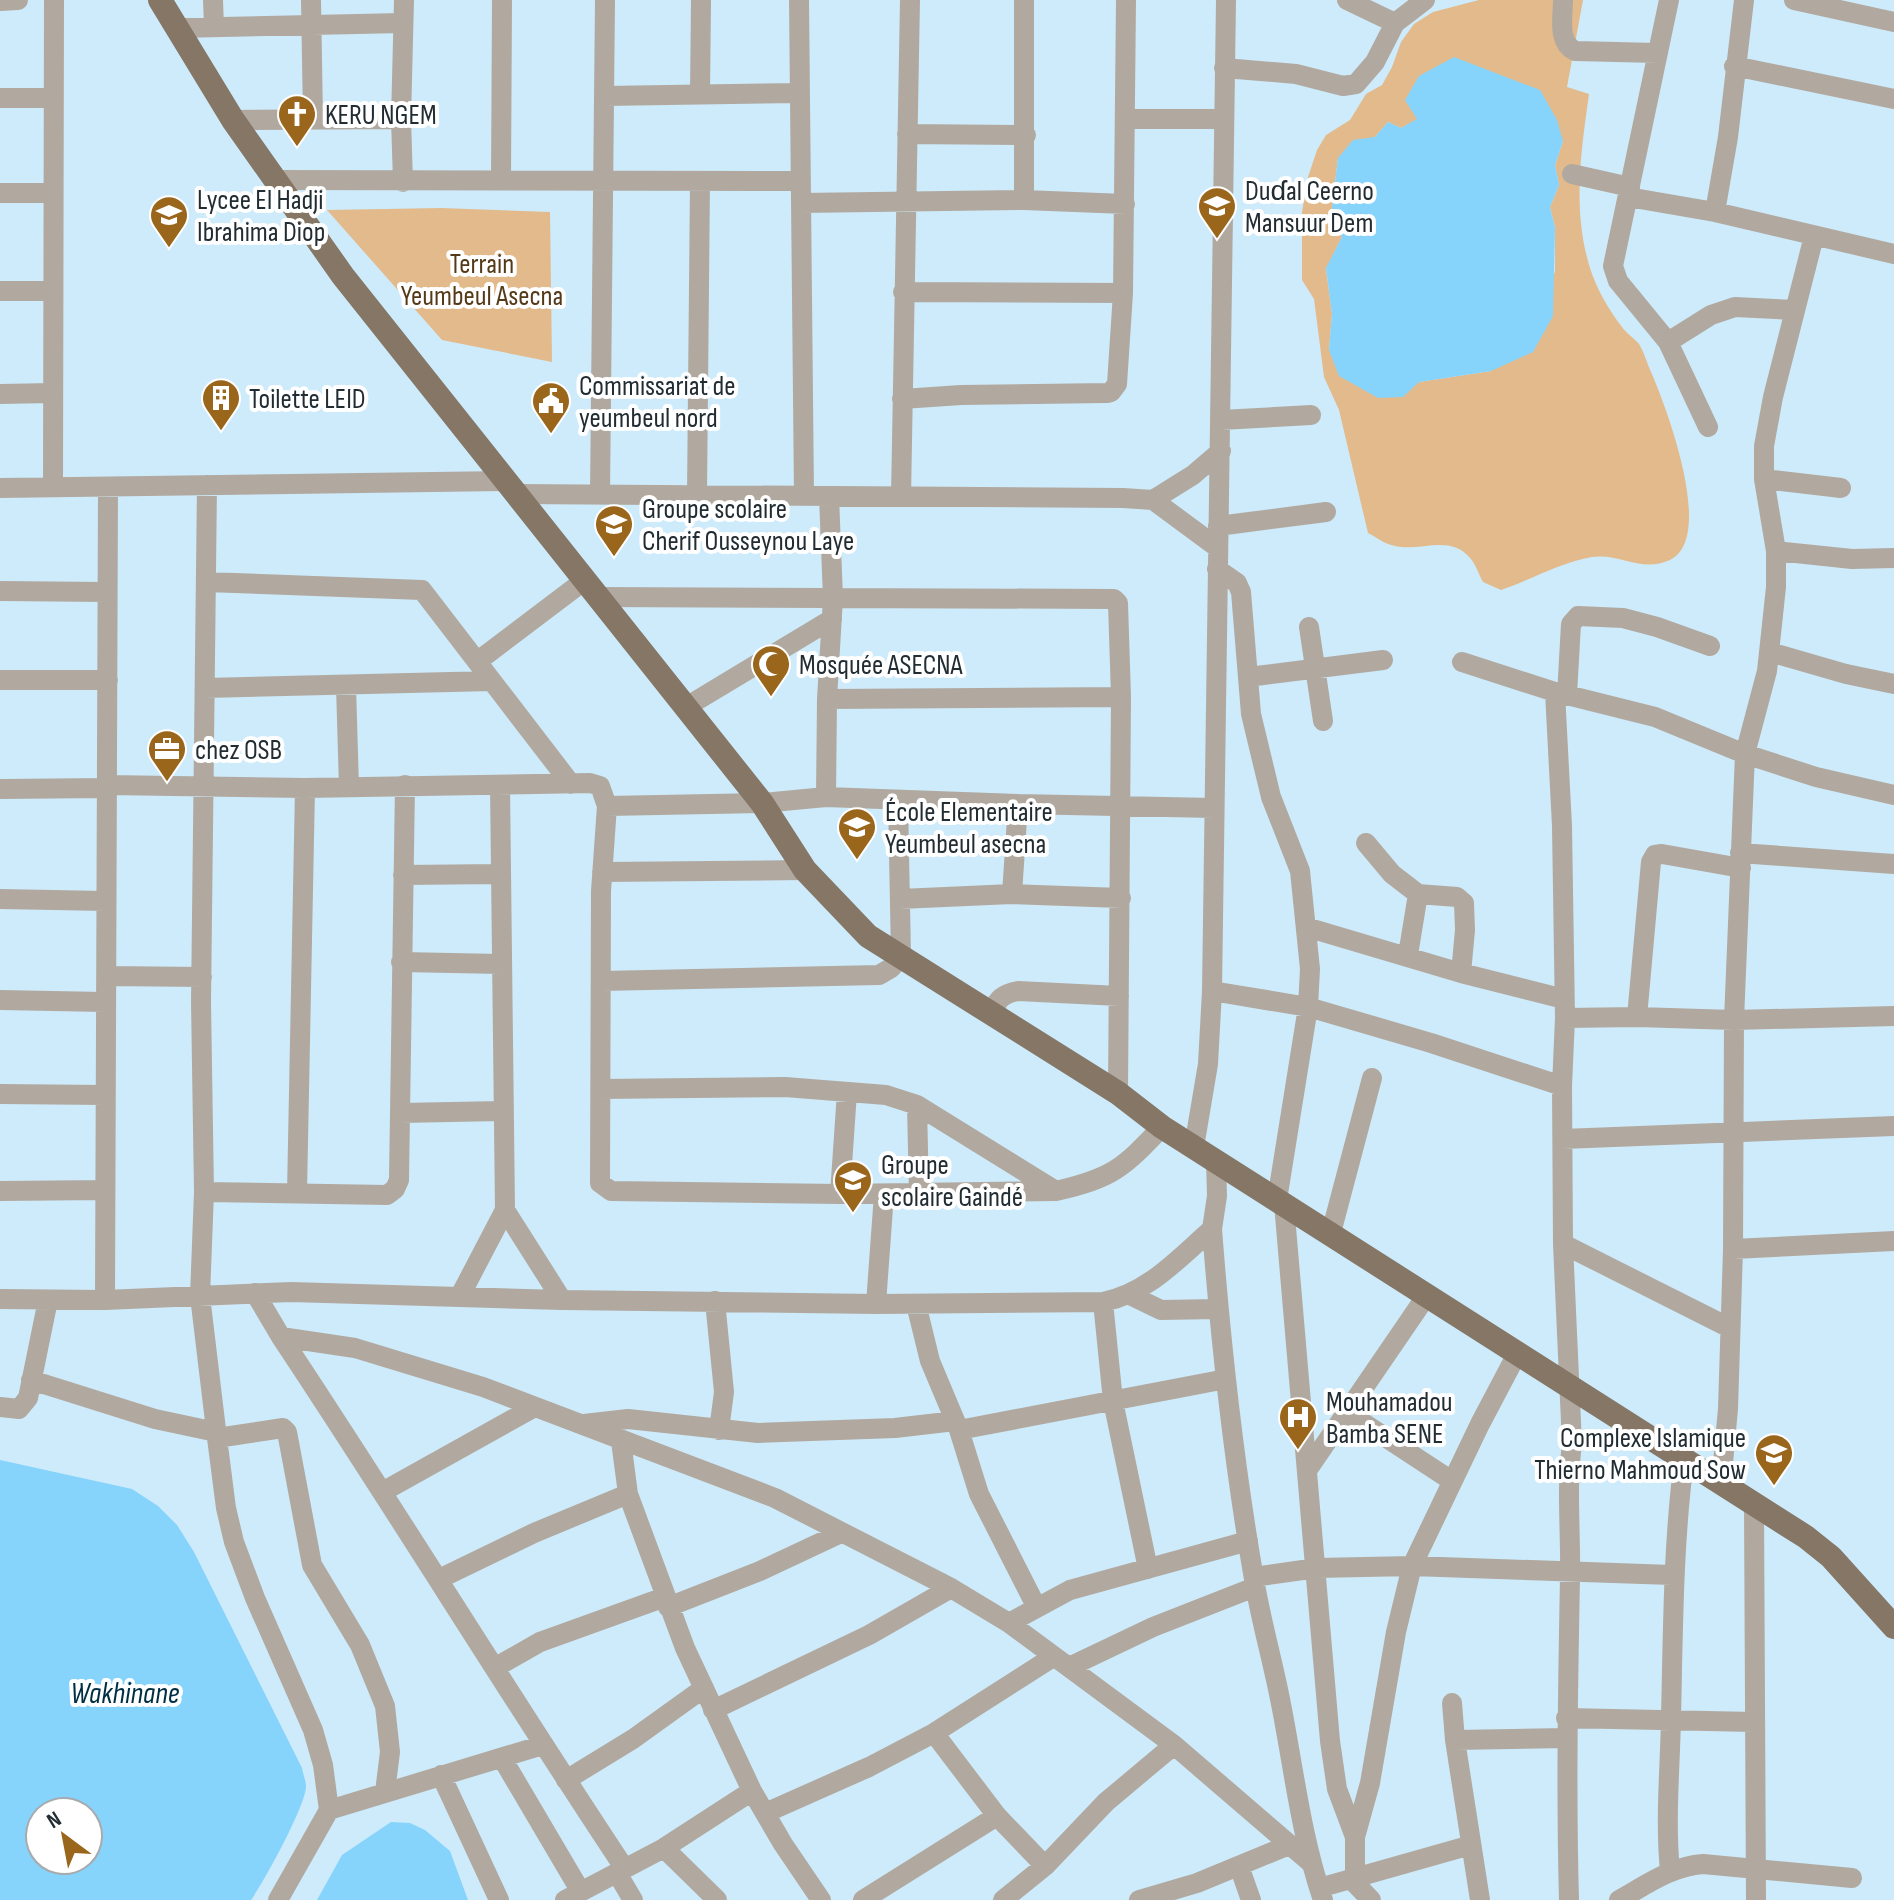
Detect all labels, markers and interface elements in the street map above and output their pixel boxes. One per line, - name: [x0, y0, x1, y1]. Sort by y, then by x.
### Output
- church icon: KERU NGEM: [276, 93, 318, 148]
- place label: KERU NGEM: [325, 99, 437, 132]
- place label: Duɗal Ceerno Mansuur Dem: [1245, 175, 1374, 240]
- place label: Lycee El Hadji Ibrahima Diop: [197, 184, 325, 249]
- school or university icon: Duɗal Ceerno Mansuur Dem: [1196, 185, 1238, 240]
- school or university icon: Lycee El Hadji Ibrahima Diop: [148, 194, 190, 249]
- park label: Terrain Yeumbeul Asecna: [401, 248, 563, 313]
- place label: Commissariat de yeumbeul nord: [579, 370, 736, 435]
- building icon: Toilette LEID: [200, 377, 242, 432]
- public building icon: Commissariat de yeumbeul nord: [530, 380, 572, 435]
- place label: Toilette LEID: [249, 383, 366, 416]
- place label: Groupe scolaire Cherif Ousseynou Laye: [642, 493, 854, 558]
- school or university icon: Groupe scolaire Cherif Ousseynou Laye: [593, 503, 635, 558]
- mosque icon: Mosquée ASECNA: [750, 643, 792, 698]
- place label: Mosquée ASECNA: [799, 649, 964, 682]
- office icon: chez OSB: [146, 728, 188, 783]
- place label: chez OSB: [195, 734, 282, 767]
- place label: École Elementaire Yeumbeul asecna: [885, 796, 1053, 861]
- school or university icon: École Elementaire Yeumbeul asecna: [836, 806, 878, 861]
- place label: Groupe scolaire Gaindé: [881, 1149, 1023, 1214]
- school or university icon: Groupe scolaire Gaindé: [832, 1159, 874, 1214]
- place label: Mouhamadou Bamba SENE: [1326, 1386, 1452, 1451]
- hospital icon: Mouhamadou Bamba SENE: [1277, 1396, 1319, 1451]
- place label: Complexe Islamique Thierno Mahmoud Sow: [1534, 1422, 1746, 1487]
- school or university icon: Complexe Islamique Thierno Mahmoud Sow: [1753, 1432, 1795, 1487]
- water label: Wakhinane: [71, 1676, 180, 1712]
- north arrow: [24, 1796, 104, 1876]
- text: N: [42, 1806, 66, 1835]

